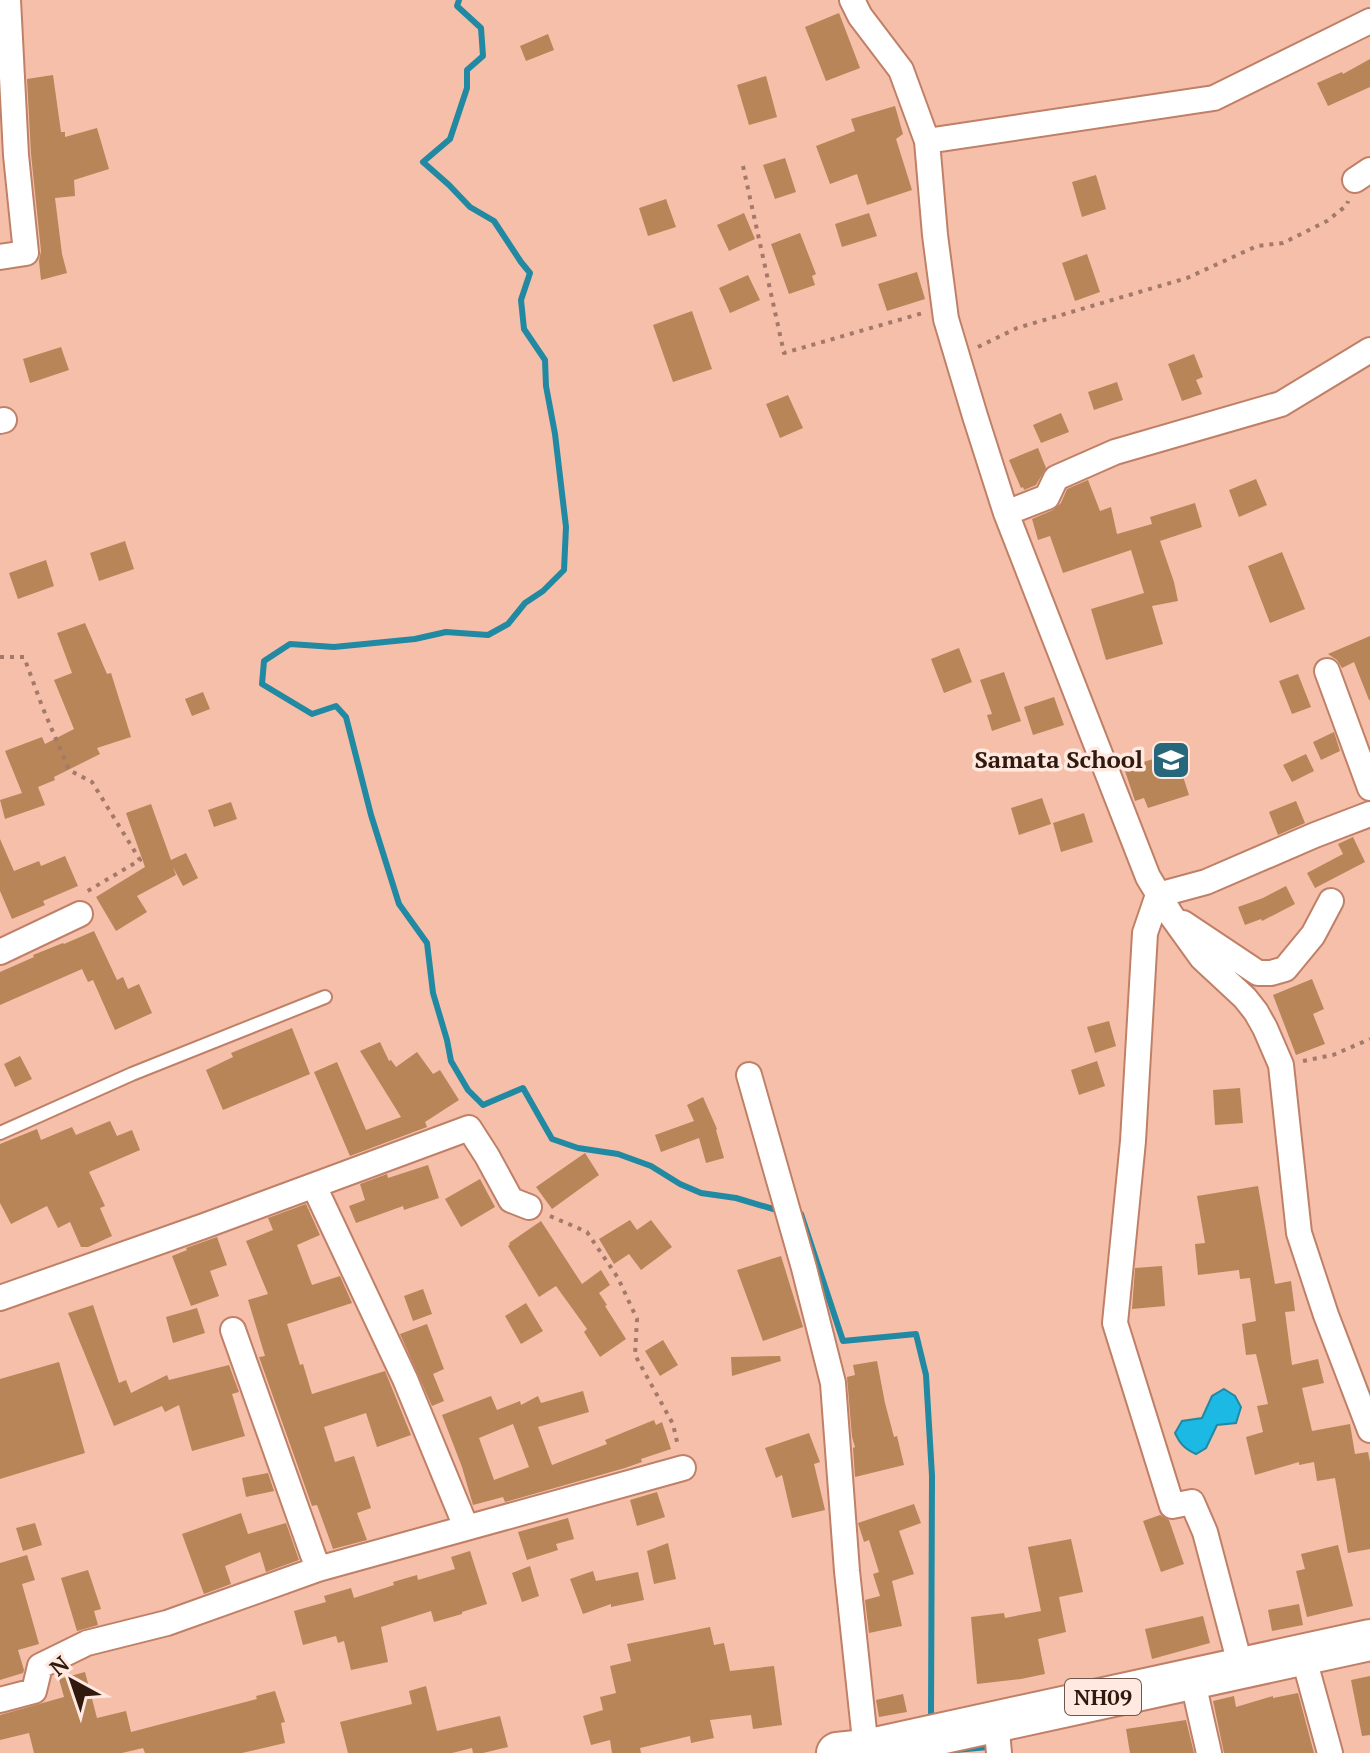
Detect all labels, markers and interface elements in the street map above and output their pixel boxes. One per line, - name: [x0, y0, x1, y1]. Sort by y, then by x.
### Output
- school or university icon: Samata School: [1150, 739, 1192, 781]
- place label: Samata School: [974, 743, 1143, 775]
- north arrow: [32, 1641, 112, 1721]
- text: N: [43, 1649, 75, 1682]
- road number: NH09: [1065, 1679, 1141, 1715]

